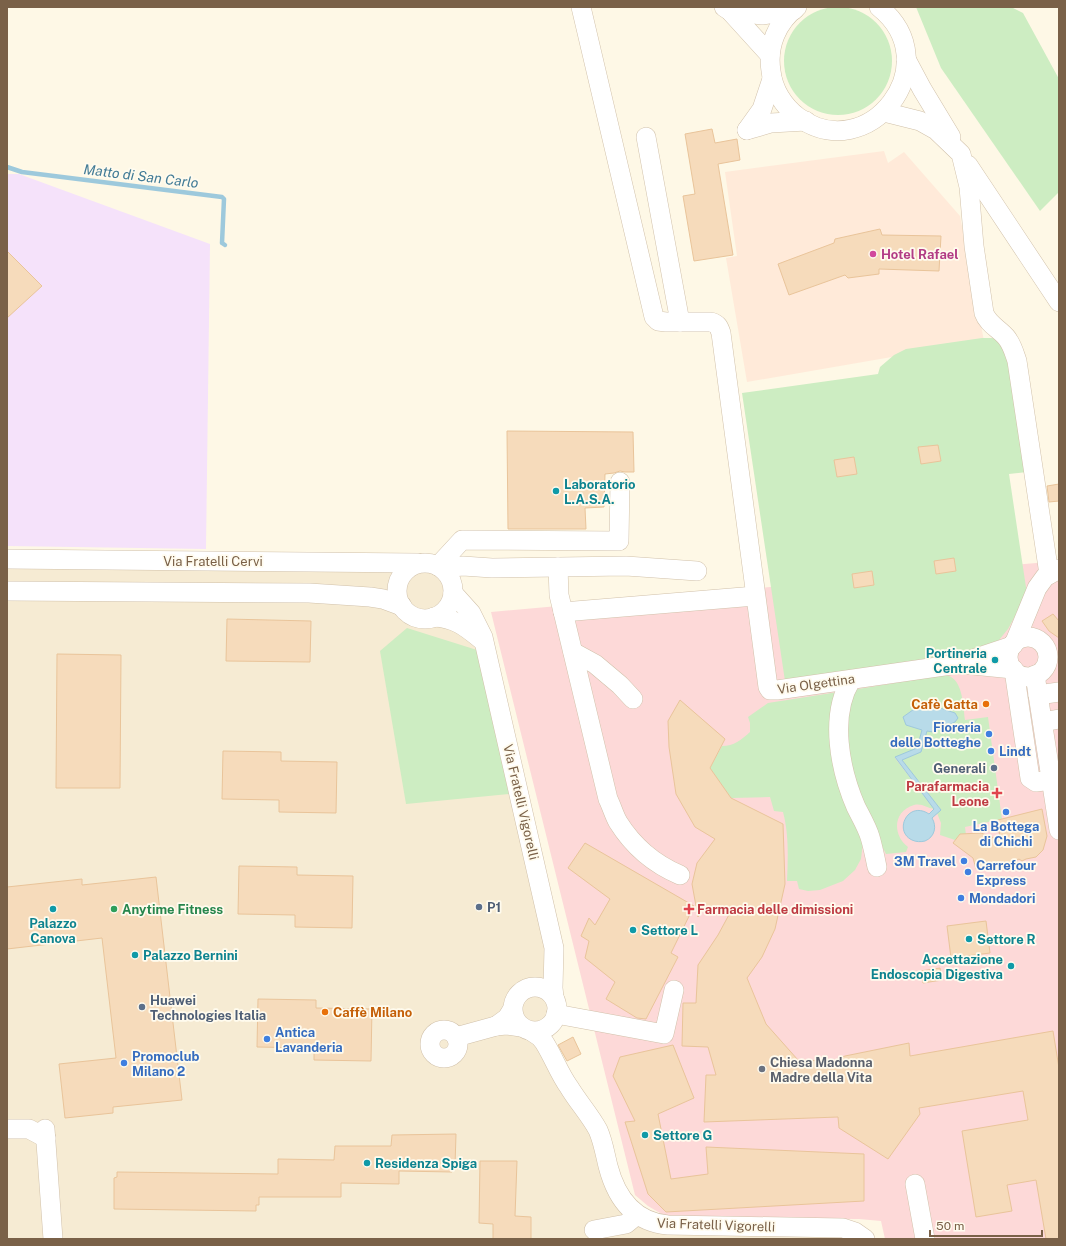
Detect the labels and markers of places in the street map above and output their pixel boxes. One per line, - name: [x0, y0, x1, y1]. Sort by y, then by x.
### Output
- place label: Hotel Rafael: [881, 247, 959, 262]
- marker: Hotel Rafael: [868, 249, 878, 259]
- place label: Laboratorio L.A.S.A.: [564, 477, 636, 507]
- marker: Laboratorio L.A.S.A.: [551, 486, 561, 496]
- place label: Portineria Centrale: [926, 646, 987, 676]
- marker: Portineria Centrale: [990, 655, 1000, 665]
- place label: Cafè Gatta: [911, 697, 978, 712]
- marker: Cafè Gatta: [981, 699, 991, 709]
- place label: Fioreria delle Botteghe: [890, 720, 981, 750]
- marker: Fioreria delle Botteghe: [984, 729, 994, 739]
- place label: Lindt: [999, 744, 1031, 759]
- marker: Lindt: [986, 746, 996, 756]
- place label: Generali: [933, 761, 986, 776]
- marker: Generali: [989, 763, 999, 773]
- place label: Parafarmacia Leone: [906, 779, 989, 809]
- marker: Parafarmacia Leone: [992, 788, 1002, 798]
- marker: La Bottega di Chichi: [1001, 807, 1011, 817]
- place label: La Bottega di Chichi: [973, 819, 1039, 849]
- place label: 3M Travel: [894, 854, 956, 869]
- marker: 3M Travel: [959, 856, 969, 866]
- place label: Carrefour Express: [976, 858, 1037, 888]
- marker: Carrefour Express: [963, 867, 973, 877]
- place label: Mondadori: [969, 891, 1035, 906]
- marker: Mondadori: [956, 893, 966, 903]
- place label: P1: [487, 900, 501, 915]
- place label: Anytime Fitness: [122, 902, 223, 917]
- marker: P1: [474, 902, 484, 912]
- place label: Farmacia delle dimissioni: [697, 902, 853, 917]
- marker: Palazzo Canova: [48, 904, 58, 914]
- marker: Anytime Fitness: [109, 904, 119, 914]
- marker: Farmacia delle dimissioni: [684, 904, 694, 914]
- place label: Palazzo Canova: [29, 916, 77, 946]
- place label: Settore L: [641, 923, 699, 938]
- marker: Settore L: [628, 925, 638, 935]
- place label: Settore R: [977, 932, 1036, 947]
- marker: Settore R: [964, 934, 974, 944]
- place label: Palazzo Bernini: [143, 948, 238, 963]
- marker: Palazzo Bernini: [130, 950, 140, 960]
- place label: Accettazione Endoscopia Digestiva: [871, 952, 1003, 982]
- marker: Accettazione Endoscopia Digestiva: [1006, 961, 1016, 971]
- place label: Huawei Technologies Italia: [150, 993, 266, 1023]
- marker: Huawei Technologies Italia: [137, 1002, 147, 1012]
- place label: Caffè Milano: [333, 1005, 412, 1020]
- marker: Caffè Milano: [320, 1007, 330, 1017]
- place label: Antica Lavanderia: [275, 1025, 343, 1055]
- marker: Antica Lavanderia: [262, 1034, 272, 1044]
- place label: Promoclub Milano 2: [132, 1049, 199, 1079]
- place label: Chiesa Madonna Madre della Vita: [770, 1055, 873, 1085]
- marker: Promoclub Milano 2: [119, 1058, 129, 1068]
- marker: Chiesa Madonna Madre della Vita: [757, 1064, 767, 1074]
- place label: Settore G: [653, 1128, 712, 1143]
- marker: Settore G: [640, 1130, 650, 1140]
- place label: Residenza Spiga: [375, 1156, 477, 1171]
- marker: Residenza Spiga: [362, 1158, 372, 1168]

